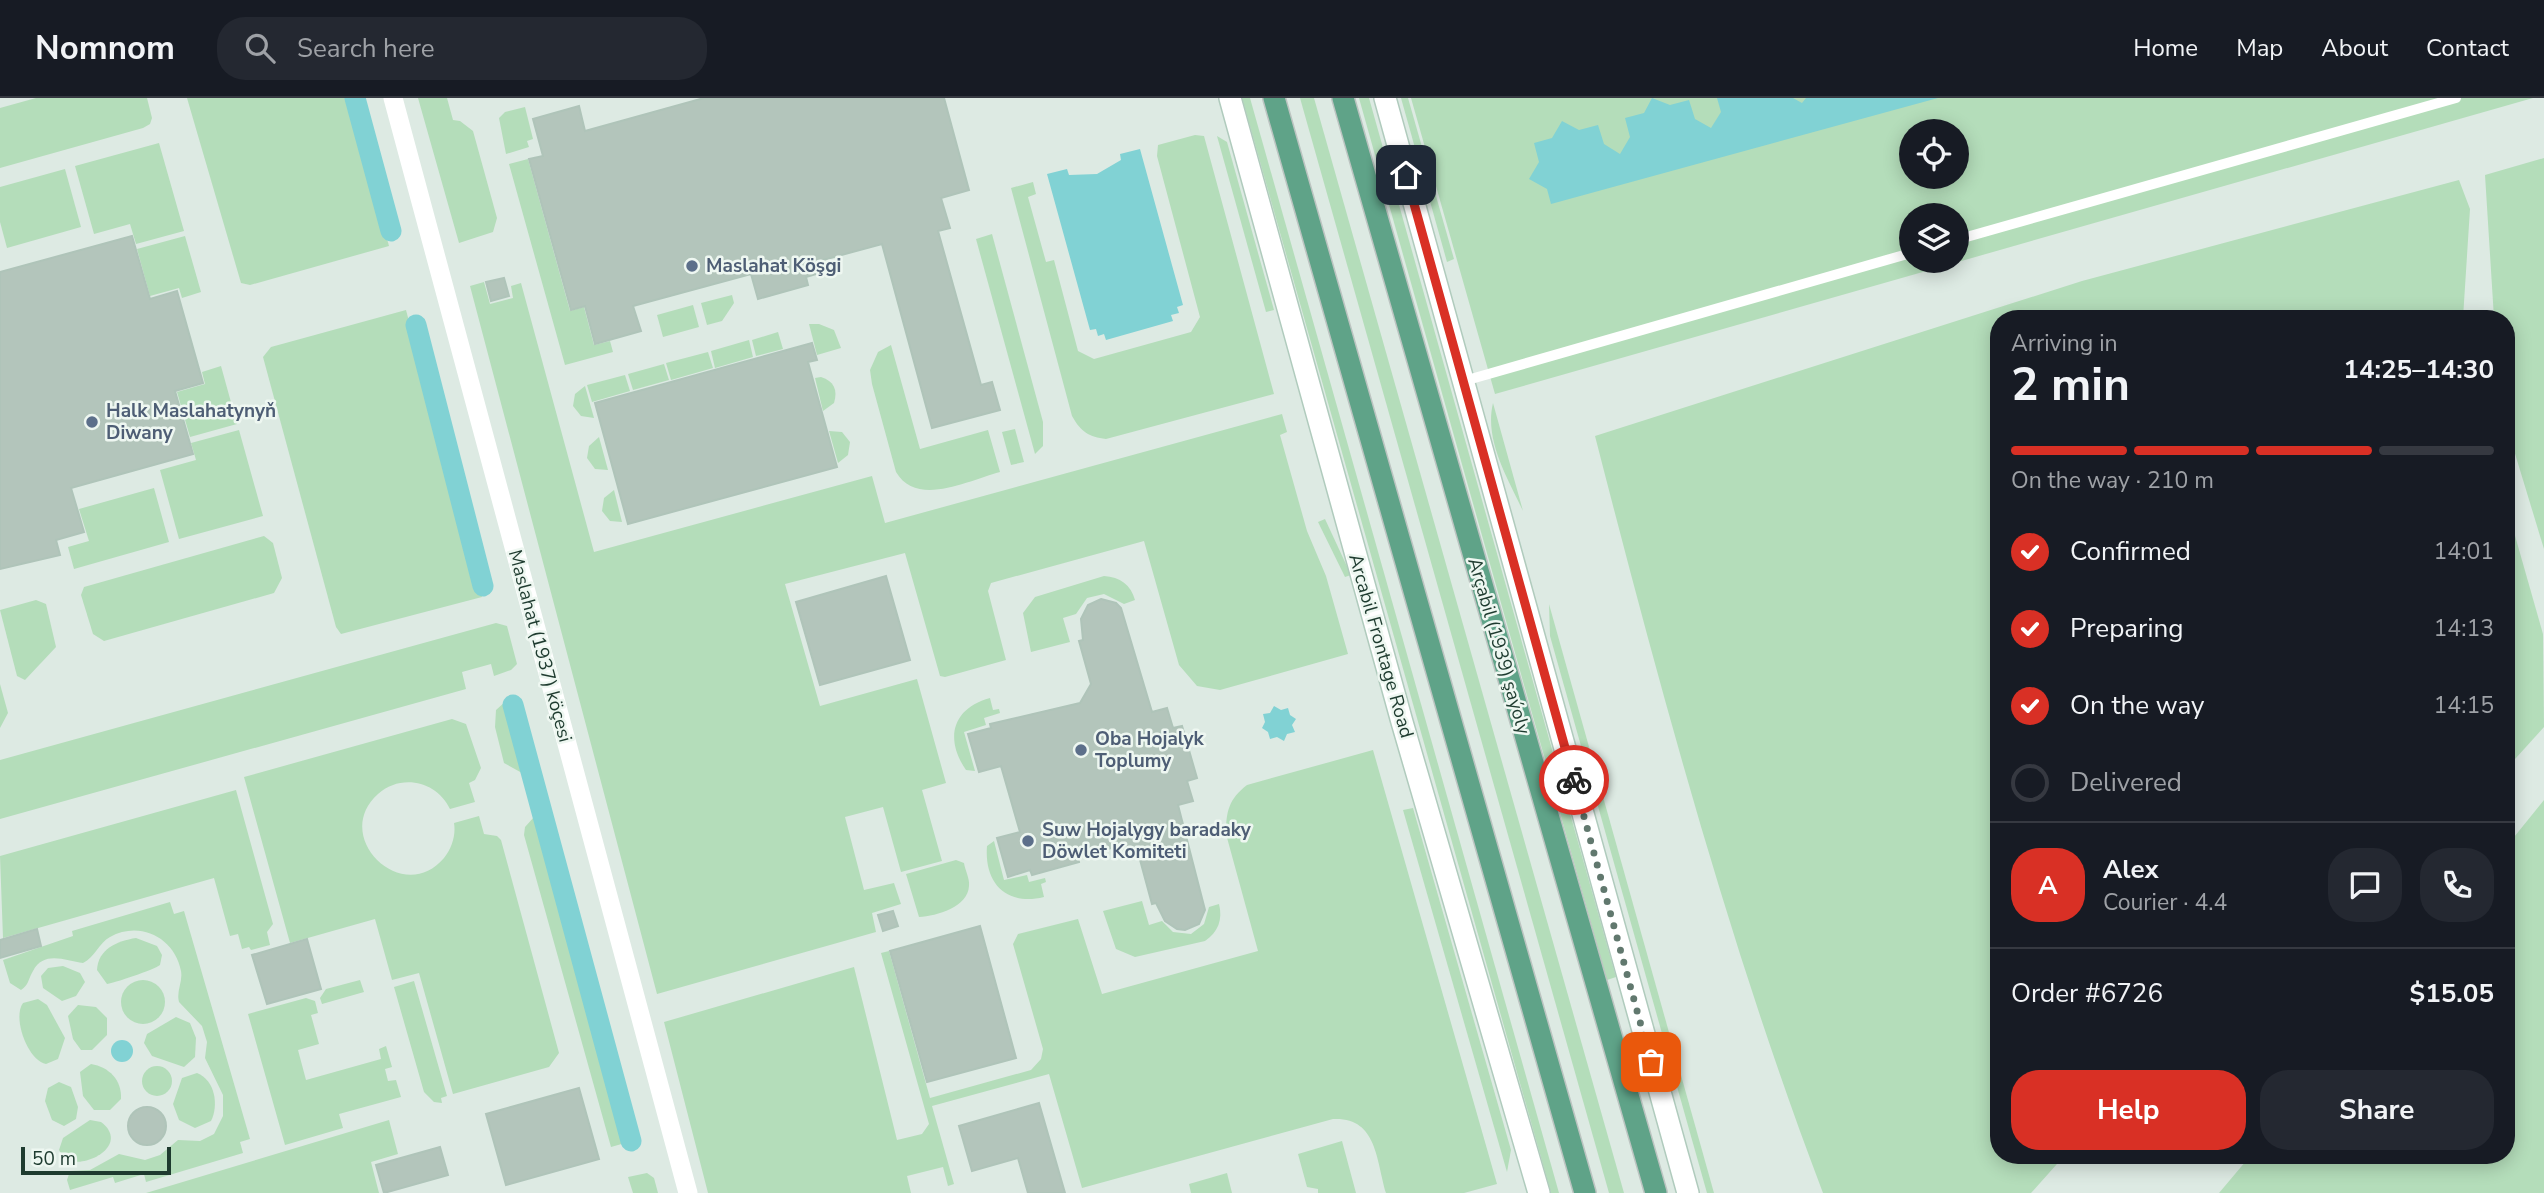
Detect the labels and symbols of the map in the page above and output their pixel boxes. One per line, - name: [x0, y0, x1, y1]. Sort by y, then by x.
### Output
- pin: [1376, 145, 1436, 205]
- place label: Maslahat Köşgi: [706, 253, 841, 279]
- marker: Maslahat Köşgi: [684, 258, 700, 274]
- place label: Halk Maslahatynyň Diwany: [106, 398, 276, 446]
- marker: Halk Maslahatynyň Diwany: [84, 414, 100, 430]
- street label: Maslahat (1937) köçesi: [502, 547, 578, 745]
- street label: Arcabil Frontage Road: [1342, 551, 1420, 741]
- street label: Arçabil (1939) şaýoly: [1461, 555, 1537, 737]
- place label: Oba Hojalyk Toplumy: [1095, 726, 1205, 774]
- marker: Oba Hojalyk Toplumy: [1073, 742, 1089, 758]
- courier: [1539, 745, 1609, 815]
- place label: Suw Hojalygy baradaky Döwlet Komiteti: [1042, 817, 1252, 865]
- marker: Suw Hojalygy baradaky Döwlet Komiteti: [1020, 833, 1036, 849]
- pin: [1621, 1032, 1681, 1092]
- scale bar: [21, 1144, 172, 1176]

